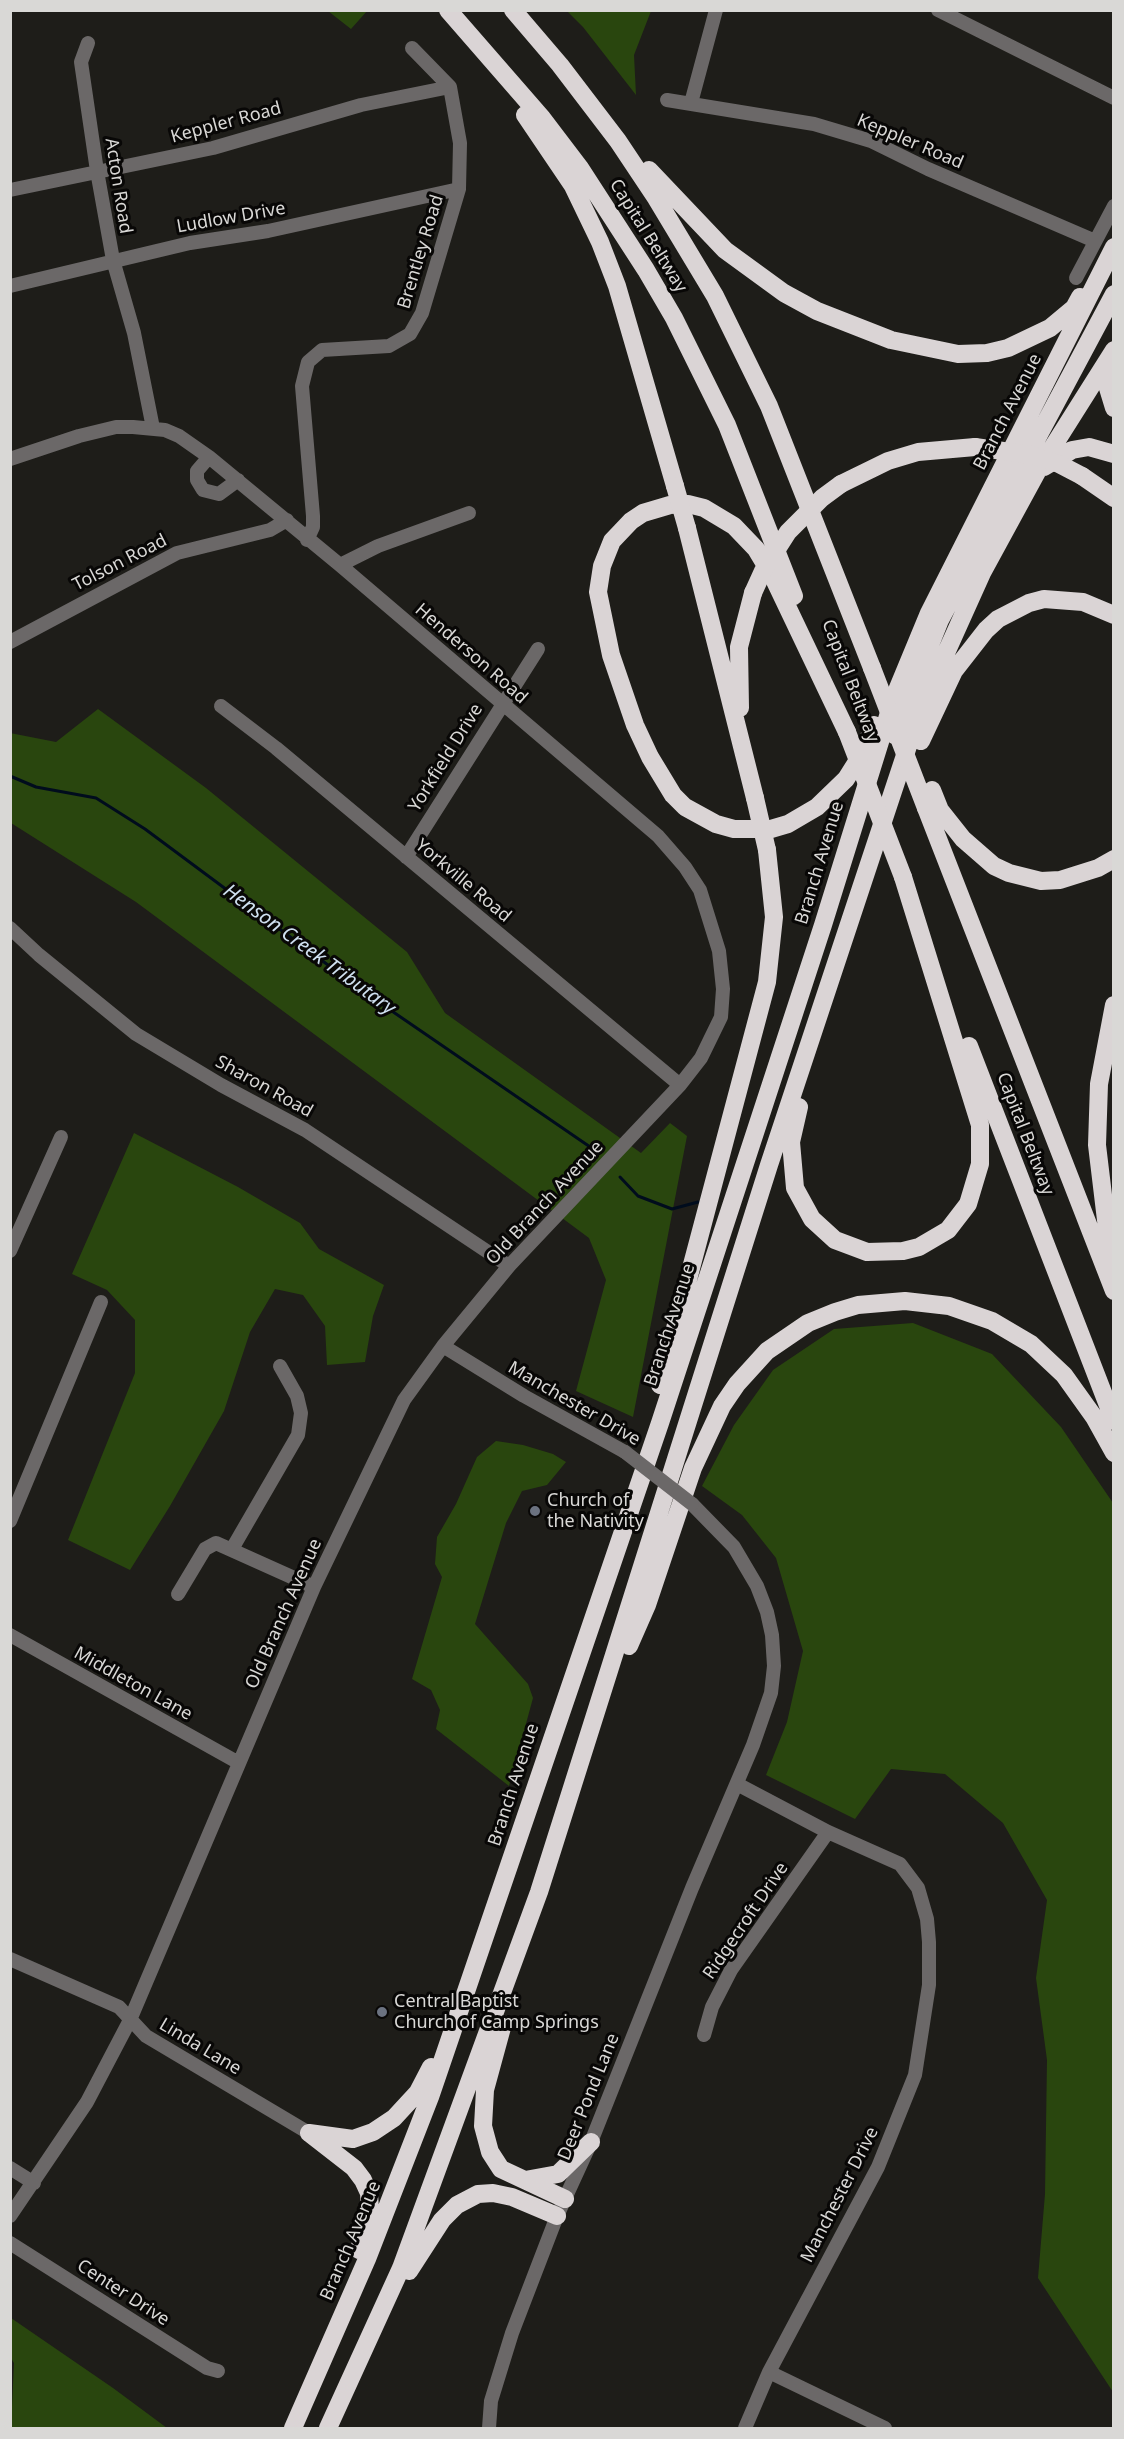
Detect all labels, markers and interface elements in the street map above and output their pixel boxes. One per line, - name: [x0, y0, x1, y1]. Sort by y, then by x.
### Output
- street label: Keppler Road: [168, 98, 284, 148]
- street label: Keppler Road: [853, 110, 967, 174]
- street label: Acton Road: [100, 137, 136, 235]
- street label: Capital Beltway: [605, 175, 691, 297]
- street label: Brentley Road: [393, 192, 449, 312]
- street label: Ludlow Drive: [175, 198, 287, 238]
- street label: Branch Avenue: [969, 350, 1047, 474]
- street label: Tolson Road: [69, 530, 171, 596]
- street label: Henderson Road: [410, 599, 532, 709]
- street label: Capital Beltway: [817, 617, 883, 745]
- street label: Yorkfield Drive: [404, 700, 488, 816]
- street label: Branch Avenue: [791, 799, 849, 927]
- street label: Yorkville Road: [411, 835, 515, 927]
- water label: Henson Creek Tributary: [218, 880, 400, 1020]
- street label: Sharon Road: [211, 1051, 317, 1123]
- street label: Capital Beltway: [992, 1070, 1058, 1198]
- street label: Old Branch Avenue: [482, 1136, 608, 1270]
- street label: Branch Avenue: [640, 1261, 700, 1389]
- street label: Manchester Drive: [504, 1357, 644, 1451]
- place label: Church of the Nativity: [547, 1490, 644, 1532]
- marker: Church of the Nativity: [528, 1504, 542, 1518]
- street label: Old Branch Avenue: [241, 1536, 327, 1692]
- street label: Middleton Lane: [70, 1643, 196, 1725]
- street label: Branch Avenue: [484, 1721, 544, 1849]
- street label: Ridgecroft Drive: [699, 1858, 793, 1984]
- place label: Central Baptist Church of Camp Springs: [394, 1991, 599, 2034]
- marker: Central Baptist Church of Camp Springs: [375, 2005, 389, 2019]
- street label: Linda Lane: [155, 2014, 245, 2080]
- street label: Deer Pond Lane: [554, 2030, 624, 2164]
- street label: Manchester Drive: [796, 2124, 884, 2266]
- street label: Branch Avenue: [316, 2178, 386, 2304]
- street label: Center Drive: [73, 2255, 173, 2331]

